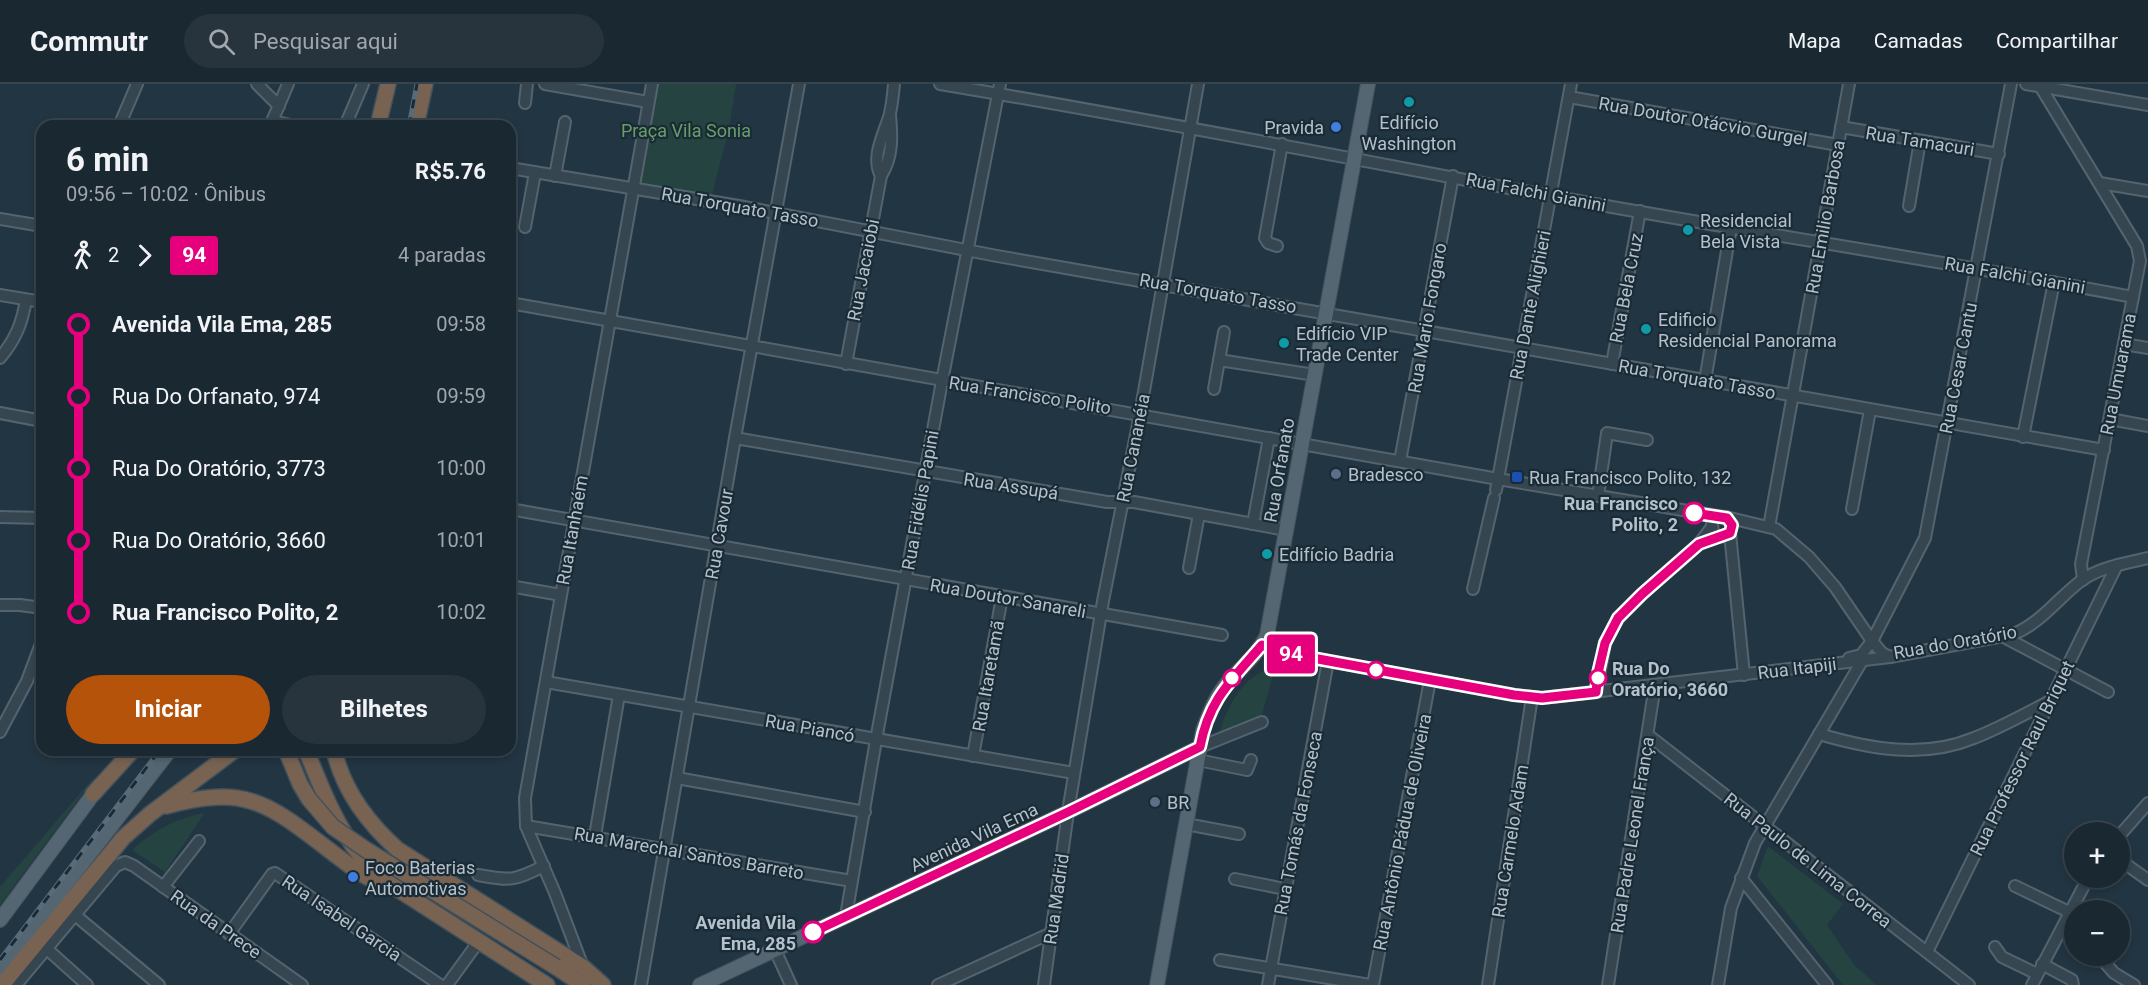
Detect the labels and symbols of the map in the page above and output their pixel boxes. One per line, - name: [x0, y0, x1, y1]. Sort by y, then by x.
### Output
- street label: Rua Doutor Otácvio Gurgel: [1597, 92, 1809, 150]
- marker: Edifício Washington: [1402, 95, 1416, 109]
- place label: Edifício Washington: [1361, 112, 1457, 154]
- place label: Pravida: [1264, 117, 1324, 138]
- park label: Praça Vila Sonia: [621, 120, 751, 141]
- marker: Pravida: [1329, 120, 1343, 134]
- street label: Rua Tamacuri: [1864, 122, 1976, 160]
- street label: Rua Emilio Barbosa: [1801, 139, 1849, 295]
- street label: Rua Falchi Gianini: [1464, 168, 1608, 216]
- street label: Rua Torquato Tasso: [660, 183, 820, 231]
- place label: Residencial Bela Vista: [1700, 210, 1792, 252]
- street label: Rua Jacaiobi: [843, 217, 883, 323]
- marker: Residencial Bela Vista: [1681, 223, 1695, 237]
- street label: Rua Dante Alighieri: [1505, 229, 1555, 381]
- street label: Rua Bela Cruz: [1605, 231, 1647, 345]
- street label: Rua Mario Fongaro: [1403, 241, 1451, 395]
- street label: Rua Falchi Gianini: [1943, 252, 2087, 298]
- street label: Rua Torquato Tasso: [1138, 269, 1298, 317]
- street label: Rua Cesar Cantu: [1935, 301, 1981, 435]
- place label: Edificio Residencial Panorama: [1658, 309, 1837, 351]
- street label: Rua Umuarama: [2096, 311, 2140, 437]
- marker: Edificio Residencial Panorama: [1639, 322, 1653, 336]
- place label: Edifício VIP Trade Center: [1296, 323, 1399, 365]
- marker: Edifício VIP Trade Center: [1277, 336, 1291, 350]
- street label: Rua Torquato Tasso: [1617, 355, 1777, 403]
- street label: Rua Francisco Polito: [947, 372, 1113, 418]
- street label: Rua Cananéia: [1112, 392, 1154, 504]
- street label: Rua Orfanato: [1259, 416, 1299, 524]
- street label: Rua Fidélis Papini: [897, 428, 943, 572]
- place label: Bradesco: [1348, 464, 1423, 485]
- marker: Bradesco: [1329, 467, 1343, 481]
- place label: Rua Francisco Polito, 132: [1529, 467, 1731, 488]
- street label: Rua Assupá: [962, 468, 1060, 504]
- marker: Rua Francisco Polito, 132: [1510, 470, 1524, 484]
- street label: Rua Itanhaém: [552, 474, 592, 586]
- street label: Rua Cavour: [701, 487, 737, 581]
- place label: Rua Francisco Polito, 2: [1564, 493, 1678, 535]
- marker: Rua Francisco Polito, 2: [1683, 502, 1705, 524]
- place label: Edifício Badria: [1279, 544, 1394, 565]
- marker: Edifício Badria: [1260, 547, 1274, 561]
- street label: Rua Doutor Sanareli: [928, 574, 1088, 622]
- street label: Rua Itaretamã: [968, 619, 1008, 733]
- street label: Rua do Oratório: [1892, 621, 2018, 663]
- line badge: 94: [1264, 634, 1318, 674]
- street label: Rua Itapiji: [1757, 653, 1837, 683]
- street label: Rua Professor Raul Briquet: [1965, 657, 2079, 859]
- place label: Rua Do Oratório, 3660: [1612, 658, 1728, 700]
- unlabelled marker: [1367, 661, 1385, 679]
- unlabelled marker: [1223, 669, 1241, 687]
- marker: Rua Do Oratório, 3660: [1589, 669, 1607, 687]
- street label: Rua Piancó: [764, 710, 856, 746]
- street label: Rua Antônio Pádua de Oliveira: [1369, 712, 1435, 952]
- street label: Rua Tomás da Fonseca: [1270, 729, 1326, 917]
- street label: Rua Padre Leonel França: [1606, 735, 1658, 935]
- street label: Rua Carmelo Adam: [1488, 763, 1532, 919]
- street label: Rua Paulo de Lima Correa: [1720, 788, 1896, 932]
- place label: BR: [1167, 792, 1189, 813]
- marker: BR: [1148, 795, 1162, 809]
- street label: Avenida Vila Ema: [907, 798, 1041, 876]
- street label: Rua Marechal Santos Barreto: [572, 822, 806, 884]
- street label: Rua Madrid: [1039, 852, 1073, 946]
- place label: Foco Baterias Automotivas: [365, 857, 475, 899]
- street label: Rua Isabel Garcia: [278, 870, 406, 966]
- marker: Foco Baterias Automotivas: [346, 870, 360, 884]
- street label: Rua da Prece: [167, 885, 265, 963]
- place label: Avenida Vila Ema, 285: [696, 912, 796, 954]
- marker: Avenida Vila Ema, 285: [802, 921, 824, 943]

